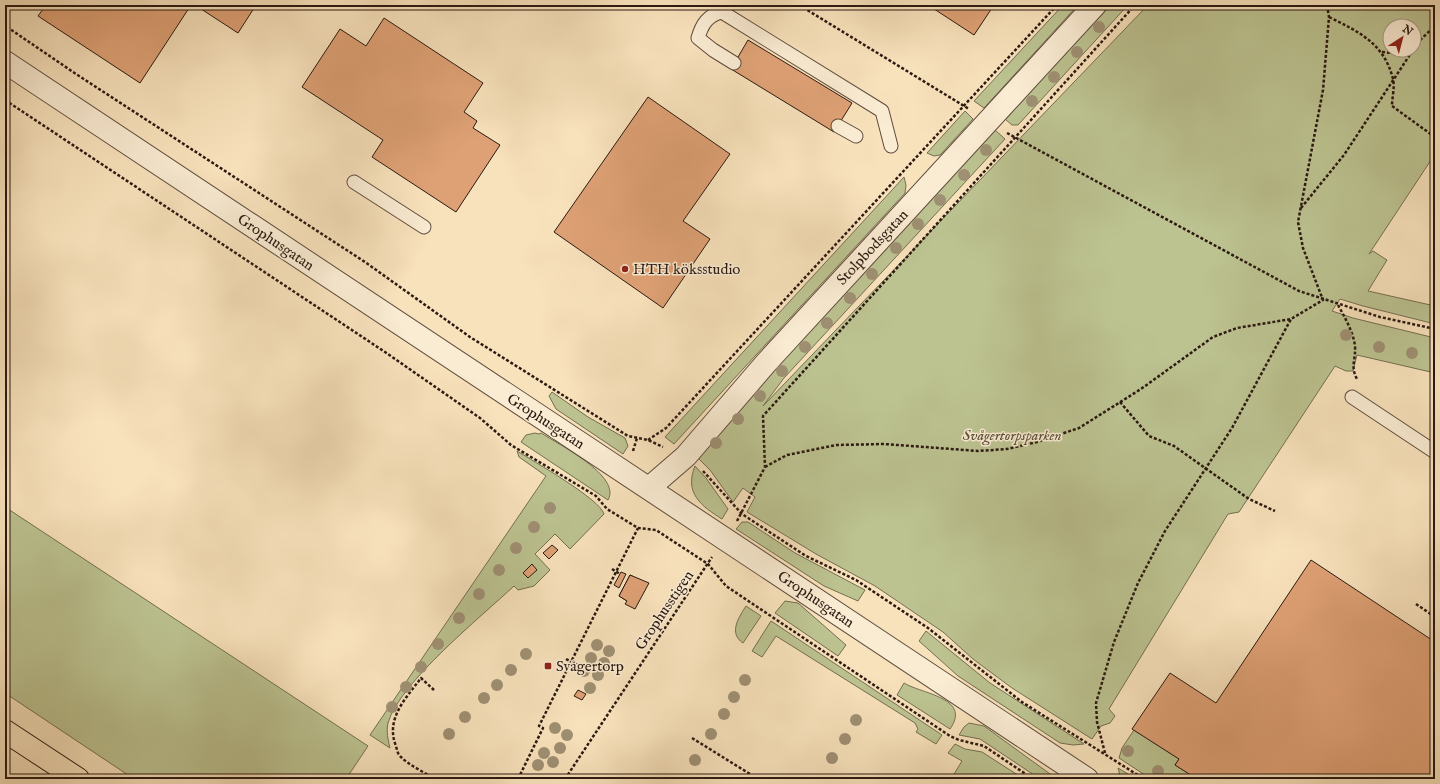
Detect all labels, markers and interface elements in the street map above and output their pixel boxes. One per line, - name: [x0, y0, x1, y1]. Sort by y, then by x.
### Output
- north arrow: [1382, 18, 1422, 58]
- text: N: [1399, 22, 1416, 39]
- street label: Stolpbodsgatan: [832, 206, 912, 289]
- street label: Grophusgatan: [234, 210, 318, 275]
- place label: HTH köksstudio: [633, 260, 740, 279]
- marker: HTH köksstudio: [620, 264, 630, 274]
- street label: Grophusgatan: [503, 389, 588, 454]
- park label: Svågertorpsparken: [963, 426, 1061, 446]
- street label: Grophusstigen: [631, 567, 698, 654]
- street label: Grophusgatan: [774, 567, 858, 632]
- place label: Svågertorp: [556, 657, 624, 676]
- marker: Svågertorp: [543, 661, 553, 671]

